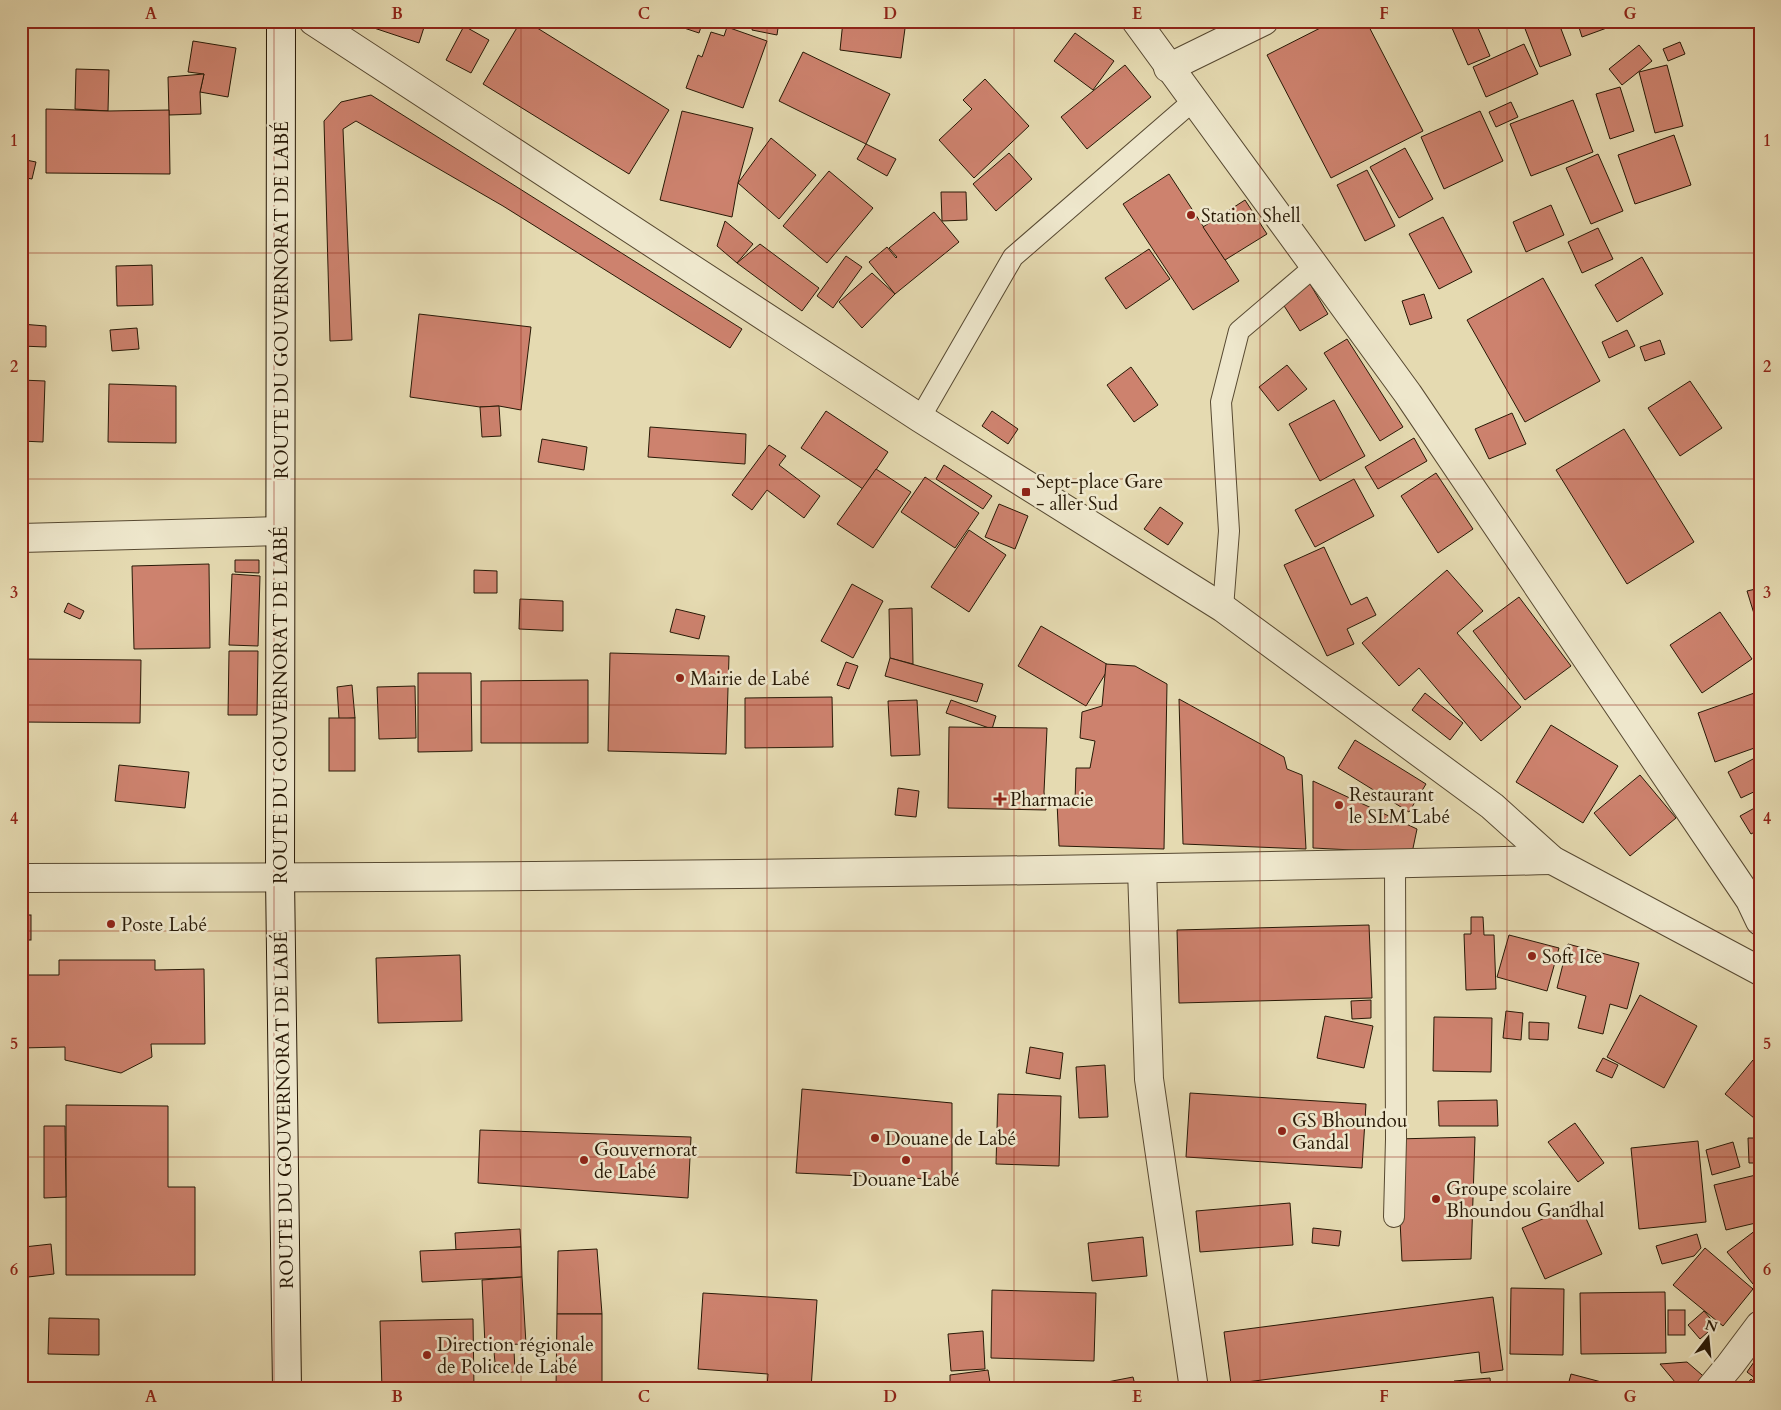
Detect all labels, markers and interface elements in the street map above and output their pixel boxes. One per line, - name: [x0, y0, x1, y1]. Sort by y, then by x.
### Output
- text: A: [145, 3, 157, 25]
- text: B: [391, 3, 403, 25]
- text: C: [638, 3, 650, 25]
- text: D: [883, 3, 897, 25]
- text: E: [1132, 3, 1142, 25]
- text: F: [1379, 3, 1389, 25]
- text: G: [1623, 3, 1637, 25]
- street label: ROUTE DU GOUVERNORAT DE LABÉ: [269, 121, 295, 479]
- text: 1: [10, 130, 18, 152]
- text: 1: [1763, 130, 1771, 152]
- place label: Station Shell: [1201, 203, 1301, 229]
- marker: Station Shell: [1185, 209, 1197, 221]
- text: 2: [10, 356, 18, 378]
- text: 2: [1763, 356, 1771, 378]
- place label: Sept-place Gare - aller Sud: [1036, 469, 1163, 517]
- marker: Sept-place Gare - aller Sud: [1020, 486, 1032, 498]
- street label: ROUTE DU GOUVERNORAT DE LABÉ: [268, 526, 294, 884]
- text: 3: [10, 582, 18, 604]
- text: 3: [1763, 582, 1771, 604]
- place label: Mairie de Labé: [690, 666, 810, 692]
- marker: Mairie de Labé: [674, 672, 686, 684]
- place label: Restaurant le SLM Labé: [1349, 782, 1450, 830]
- place label: Pharmacie: [1010, 787, 1094, 813]
- marker: Pharmacie: [994, 793, 1006, 805]
- marker: Restaurant le SLM Labé: [1333, 799, 1345, 811]
- text: 4: [10, 808, 18, 830]
- text: 4: [1763, 808, 1771, 830]
- place label: Poste Labé: [121, 912, 207, 938]
- marker: Poste Labé: [105, 918, 117, 930]
- street label: ROUTE DU GOUVERNORAT DE LABÉ: [268, 931, 300, 1289]
- place label: Soft Ice: [1542, 944, 1602, 970]
- marker: Soft Ice: [1526, 950, 1538, 962]
- text: 5: [10, 1033, 18, 1055]
- text: 5: [1763, 1033, 1771, 1055]
- place label: GS Bhoundou Gandal: [1292, 1108, 1407, 1156]
- marker: GS Bhoundou Gandal: [1276, 1125, 1288, 1137]
- place label: Douane de Labé: [885, 1126, 1016, 1152]
- marker: Douane de Labé: [869, 1132, 881, 1144]
- place label: Gouvernorat de Labé: [594, 1137, 697, 1185]
- marker: Gouvernorat de Labé: [578, 1154, 590, 1166]
- marker: Douane Labé: [900, 1154, 912, 1166]
- place label: Douane Labé: [852, 1167, 960, 1193]
- place label: Groupe scolaire Bhoundou Gandhal: [1446, 1176, 1605, 1224]
- marker: Groupe scolaire Bhoundou Gandhal: [1430, 1193, 1442, 1205]
- text: 6: [10, 1259, 18, 1281]
- text: 6: [1763, 1259, 1771, 1281]
- north arrow: [1684, 1312, 1734, 1362]
- text: N: [1703, 1315, 1720, 1337]
- place label: Direction régionale de Police de Labé: [437, 1332, 594, 1380]
- marker: Direction régionale de Police de Labé: [421, 1349, 433, 1361]
- text: A: [145, 1386, 157, 1408]
- text: B: [391, 1386, 403, 1408]
- text: C: [638, 1386, 650, 1408]
- text: D: [883, 1386, 897, 1408]
- text: E: [1132, 1386, 1142, 1408]
- text: F: [1379, 1386, 1389, 1408]
- text: G: [1623, 1386, 1637, 1408]

